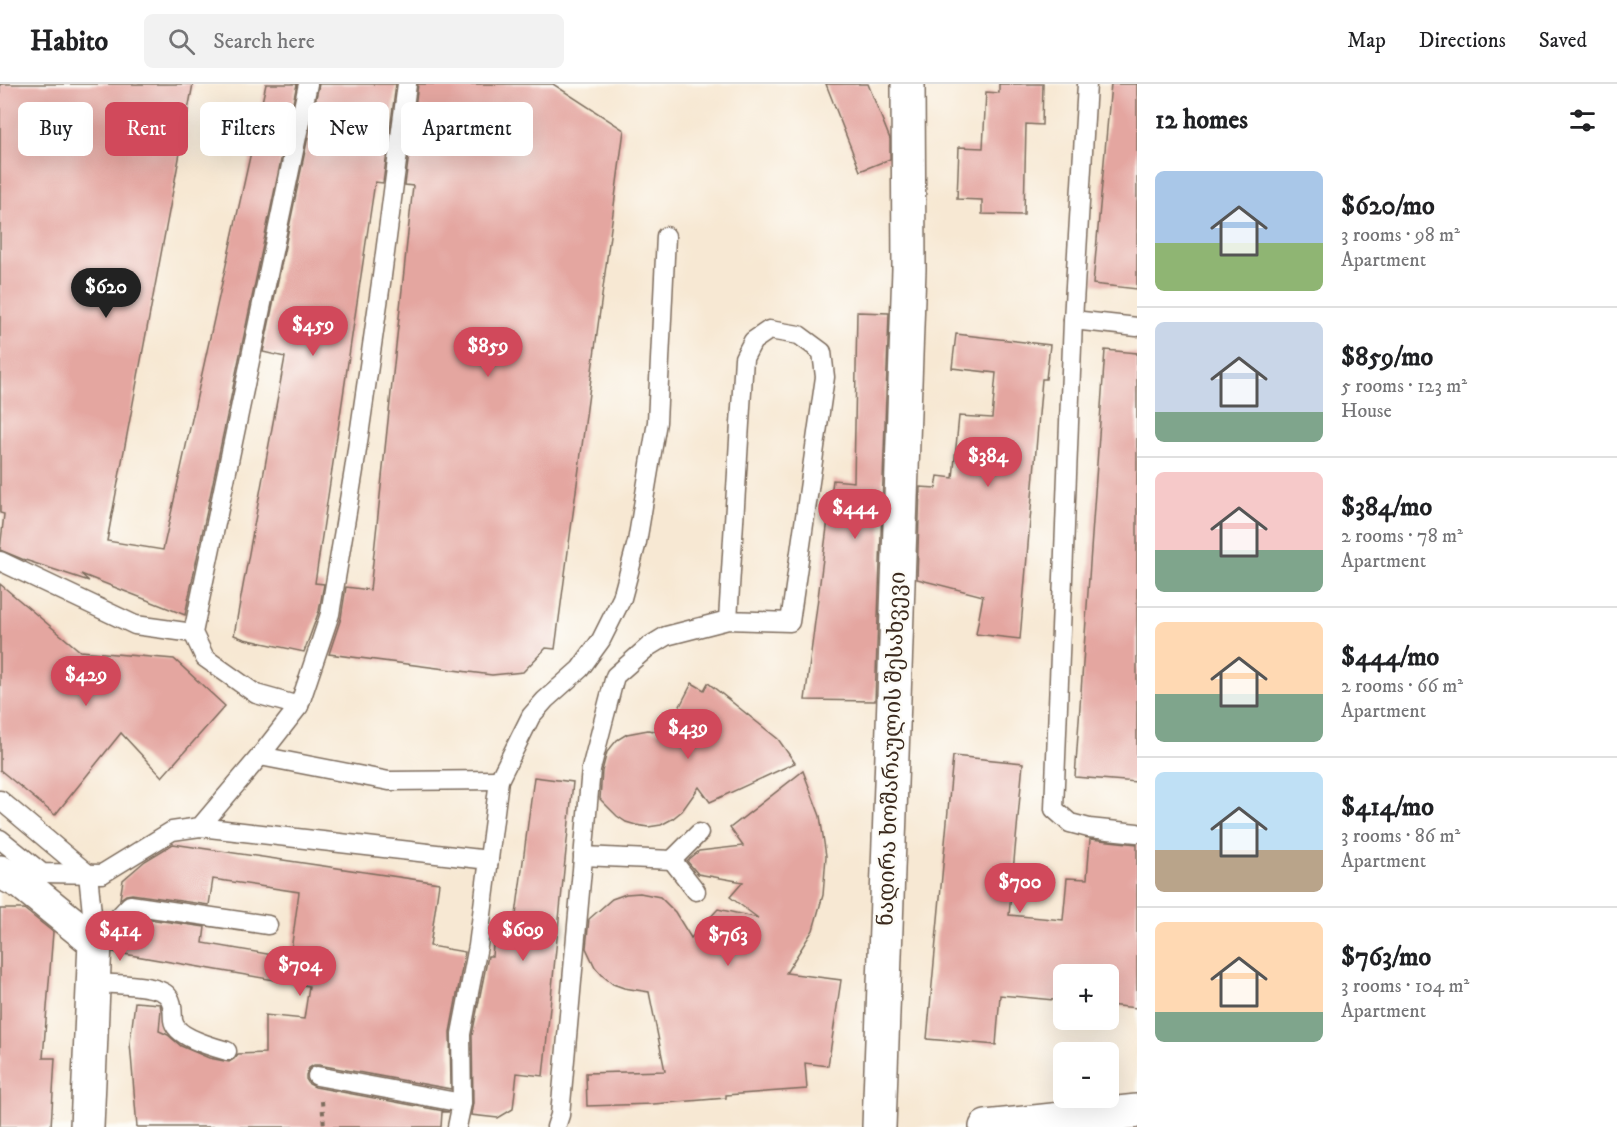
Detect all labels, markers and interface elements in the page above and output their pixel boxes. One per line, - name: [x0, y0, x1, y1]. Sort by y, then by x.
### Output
- search box: [144, 14, 564, 68]
- text: Habito: [30, 24, 108, 59]
- icon: search: [165, 25, 198, 58]
- text: Search here: [213, 28, 315, 55]
- text: Map: [1347, 28, 1386, 54]
- text: Directions: [1419, 28, 1506, 54]
- text: Saved: [1539, 28, 1587, 54]
- chip: Buy: [18, 102, 93, 156]
- chip: Rent: [105, 102, 188, 156]
- chip: Filters: [200, 102, 296, 156]
- chip: New: [308, 102, 389, 156]
- chip: Apartment: [401, 102, 533, 156]
- text: 12 homes: [1155, 104, 1248, 137]
- icon: filters: [1566, 104, 1599, 137]
- text: $620/mo: [1341, 190, 1435, 223]
- icon: home: [1203, 195, 1275, 267]
- text: 3 rooms · 98 m²: [1341, 223, 1460, 248]
- text: Apartment: [1341, 248, 1426, 273]
- pin: $620: [70, 268, 142, 319]
- text: $620: [85, 275, 127, 300]
- pin: $459: [277, 306, 349, 357]
- text: $459: [292, 313, 334, 338]
- pin: $859: [452, 327, 524, 378]
- text: $859: [468, 334, 508, 359]
- text: $859/mo: [1341, 341, 1433, 374]
- icon: home: [1203, 346, 1275, 418]
- text: 5 rooms · 123 m²: [1341, 374, 1467, 399]
- text: House: [1341, 399, 1392, 424]
- pin: $384: [952, 437, 1024, 488]
- text: $384: [968, 444, 1008, 469]
- pin: $444: [819, 489, 891, 540]
- text: $384/mo: [1341, 491, 1432, 524]
- text: $444: [832, 496, 878, 521]
- icon: home: [1203, 496, 1275, 568]
- text: 2 rooms · 78 m²: [1341, 524, 1463, 549]
- text: Apartment: [1341, 549, 1426, 574]
- street label: ნადირა ხოშარაულის შესახვევი: [872, 571, 912, 927]
- text: $444/mo: [1341, 641, 1439, 674]
- icon: home: [1203, 646, 1275, 718]
- pin: $429: [50, 656, 122, 707]
- text: $429: [65, 663, 107, 688]
- text: 2 rooms · 66 m²: [1341, 674, 1463, 699]
- text: Apartment: [1341, 699, 1426, 724]
- pin: $439: [652, 709, 724, 760]
- text: $439: [668, 716, 708, 741]
- text: $414/mo: [1341, 791, 1434, 824]
- icon: home: [1203, 796, 1275, 868]
- text: 3 rooms · 86 m²: [1341, 824, 1460, 849]
- text: Apartment: [1341, 849, 1426, 874]
- pin: $700: [984, 863, 1056, 914]
- text: $700: [999, 870, 1041, 895]
- pin: $414: [84, 911, 156, 962]
- pin: $609: [487, 911, 559, 962]
- pin: $763: [692, 916, 764, 967]
- text: $414: [99, 918, 141, 943]
- text: $609: [502, 918, 544, 943]
- text: $763: [708, 923, 748, 948]
- text: $763/mo: [1341, 941, 1431, 974]
- pin: $704: [264, 946, 336, 997]
- icon: home: [1203, 946, 1275, 1018]
- text: $704: [278, 953, 322, 978]
- map controls: [1053, 964, 1119, 1108]
- button: +: [1053, 964, 1119, 1030]
- text: 3 rooms · 104 m²: [1341, 974, 1469, 999]
- text: Apartment: [1341, 999, 1426, 1024]
- button: −: [1053, 1042, 1119, 1108]

